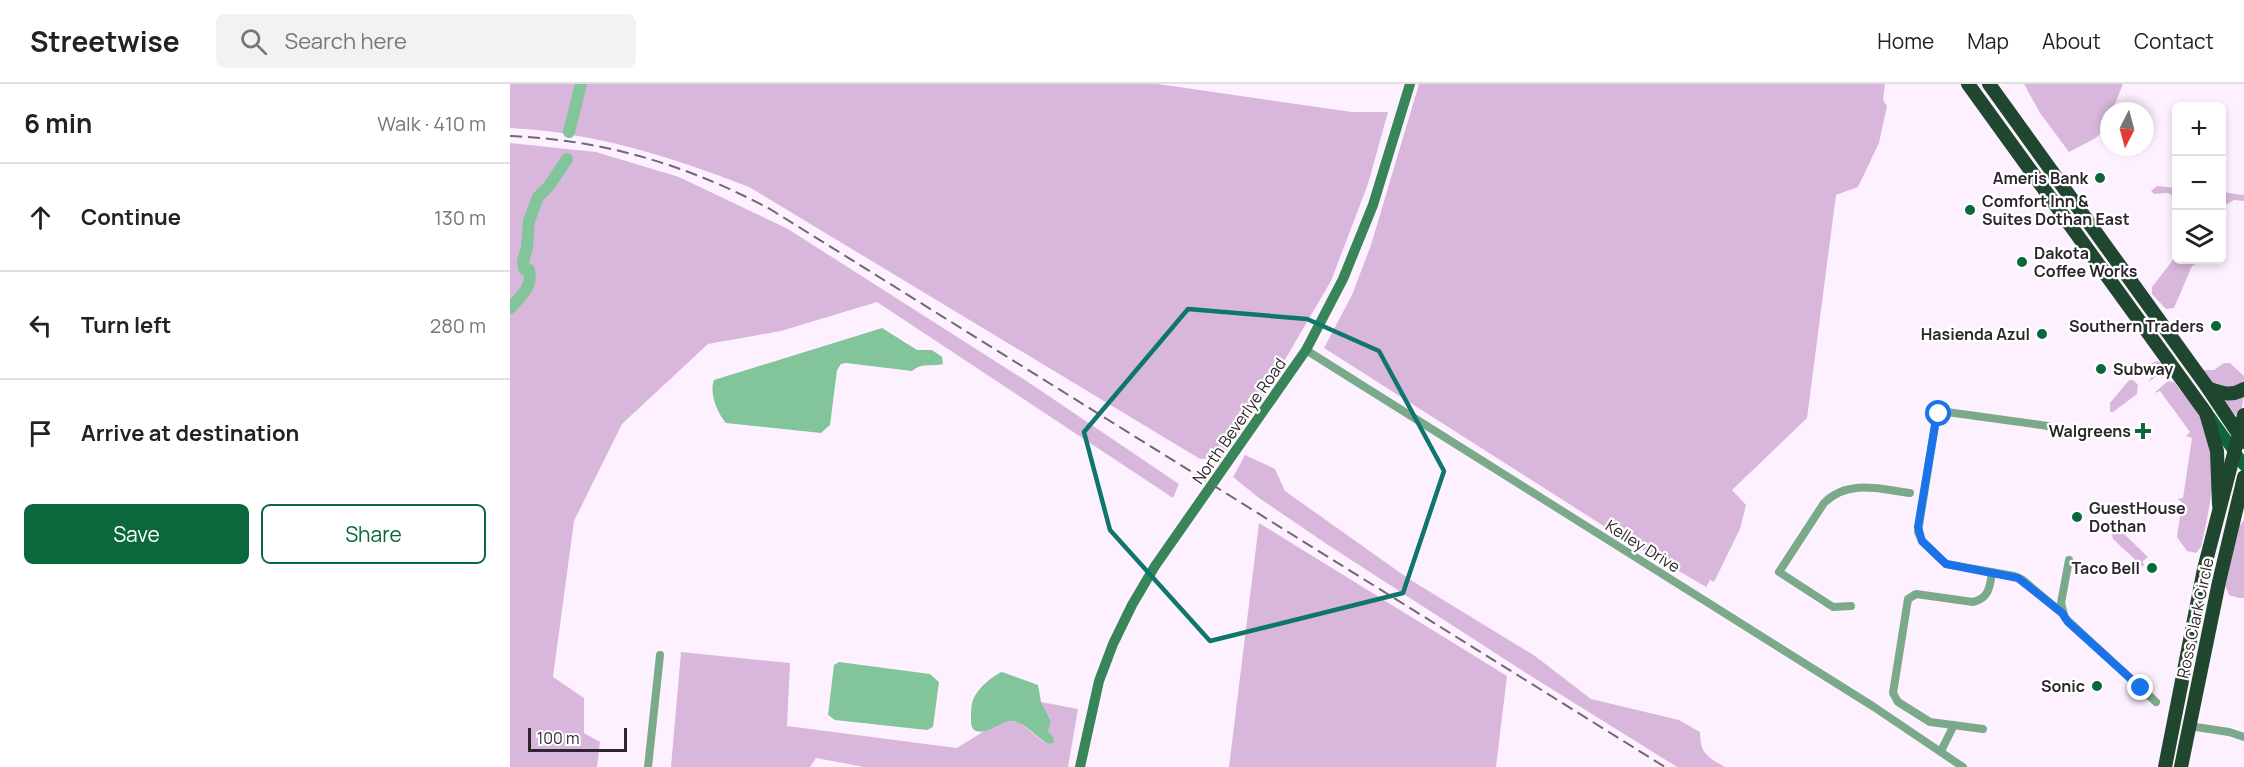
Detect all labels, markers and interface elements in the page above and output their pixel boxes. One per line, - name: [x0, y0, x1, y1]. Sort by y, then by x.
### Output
- search box: [216, 14, 636, 68]
- text: Streetwise: [30, 22, 180, 60]
- icon: search: [237, 25, 270, 58]
- text: Search here: [285, 26, 407, 56]
- text: Home: [1877, 27, 1934, 55]
- text: Map: [1967, 27, 2009, 55]
- text: About: [2042, 27, 2101, 55]
- text: Contact: [2134, 27, 2214, 55]
- north arrow: [2100, 102, 2154, 156]
- map controls: [2172, 102, 2226, 264]
- button: +: [2172, 102, 2226, 156]
- text: 6 min: [24, 105, 92, 141]
- text: Walk · 410 m: [377, 110, 486, 137]
- button: −: [2172, 156, 2226, 210]
- place label: Ameris Bank: [1993, 167, 2088, 189]
- marker: Ameris Bank: [2093, 171, 2107, 185]
- place label: Comfort Inn & Suites Dothan East: [1982, 190, 2130, 230]
- icon: ahead: [24, 201, 57, 234]
- text: Continue: [81, 202, 181, 232]
- marker: Comfort Inn & Suites Dothan East: [1963, 203, 1977, 217]
- text: 130 m: [434, 204, 486, 231]
- button: layers: [2172, 210, 2226, 264]
- place label: Dakota Coffee Works: [2034, 242, 2138, 282]
- marker: Dakota Coffee Works: [2015, 255, 2029, 269]
- icon: left: [24, 309, 57, 342]
- text: Turn left: [81, 310, 171, 340]
- text: 280 m: [430, 312, 486, 339]
- place label: Southern Traders: [2069, 315, 2204, 337]
- marker: Southern Traders: [2209, 319, 2223, 333]
- place label: Hasienda Azul: [1921, 323, 2030, 345]
- marker: Hasienda Azul: [2035, 327, 2049, 341]
- street label: North Beverlye Road: [1187, 354, 1291, 488]
- place label: Subway: [2113, 358, 2173, 380]
- marker: Subway: [2094, 362, 2108, 376]
- route start: [1925, 400, 1951, 426]
- icon: arrive: [24, 417, 57, 450]
- text: Arrive at destination: [81, 418, 299, 448]
- place label: Walgreens: [2049, 420, 2131, 442]
- marker: Walgreens: [2136, 424, 2150, 438]
- place label: GuestHouse Dothan: [2089, 497, 2186, 537]
- button: Save: [24, 504, 249, 564]
- button: Share: [261, 504, 486, 564]
- marker: GuestHouse Dothan: [2070, 510, 2084, 524]
- street label: Kelley Drive: [1602, 514, 1684, 578]
- street label: Ross Clark Circle: [2171, 556, 2219, 680]
- place label: Taco Bell: [2071, 557, 2140, 579]
- marker: Taco Bell: [2145, 561, 2159, 575]
- route end: [2127, 674, 2153, 700]
- place label: Sonic: [2041, 675, 2085, 697]
- marker: Sonic: [2090, 679, 2104, 693]
- scale bar: [528, 725, 627, 752]
- text: 100 m: [537, 727, 580, 749]

